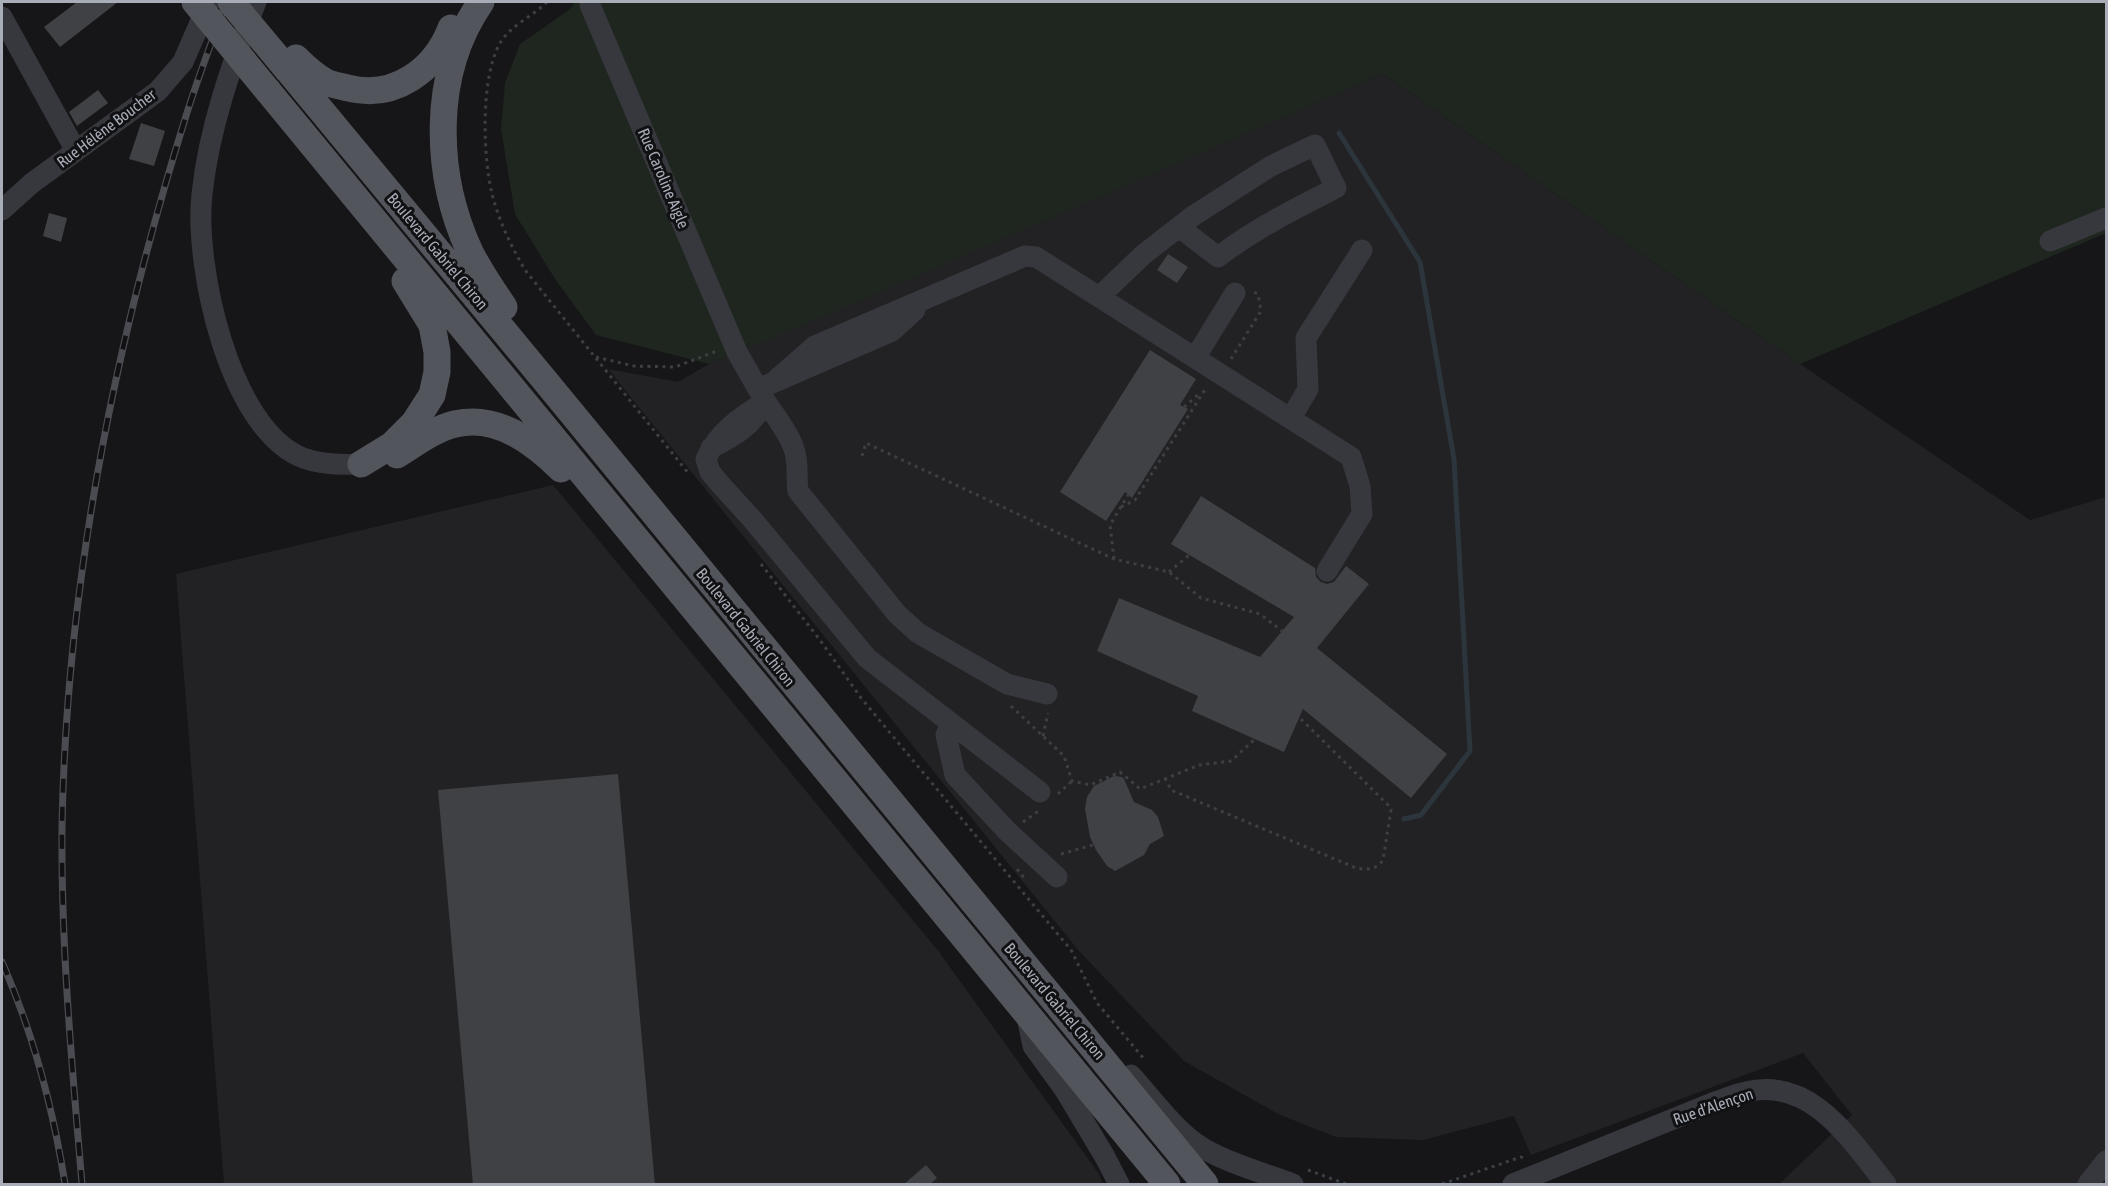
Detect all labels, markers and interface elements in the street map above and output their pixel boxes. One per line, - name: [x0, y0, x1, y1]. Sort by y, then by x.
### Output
- street label: Rue Hélène Boucher: [53, 85, 159, 171]
- street label: Rue Caroline Aigle: [634, 125, 693, 231]
- street label: Boulevard Gabriel Chiron: [384, 189, 492, 313]
- street label: Boulevard Gabriel Chiron: [693, 564, 799, 690]
- street label: Boulevard Gabriel Chiron: [1001, 939, 1109, 1063]
- street label: Rue d’Alençon: [1671, 1084, 1756, 1129]

